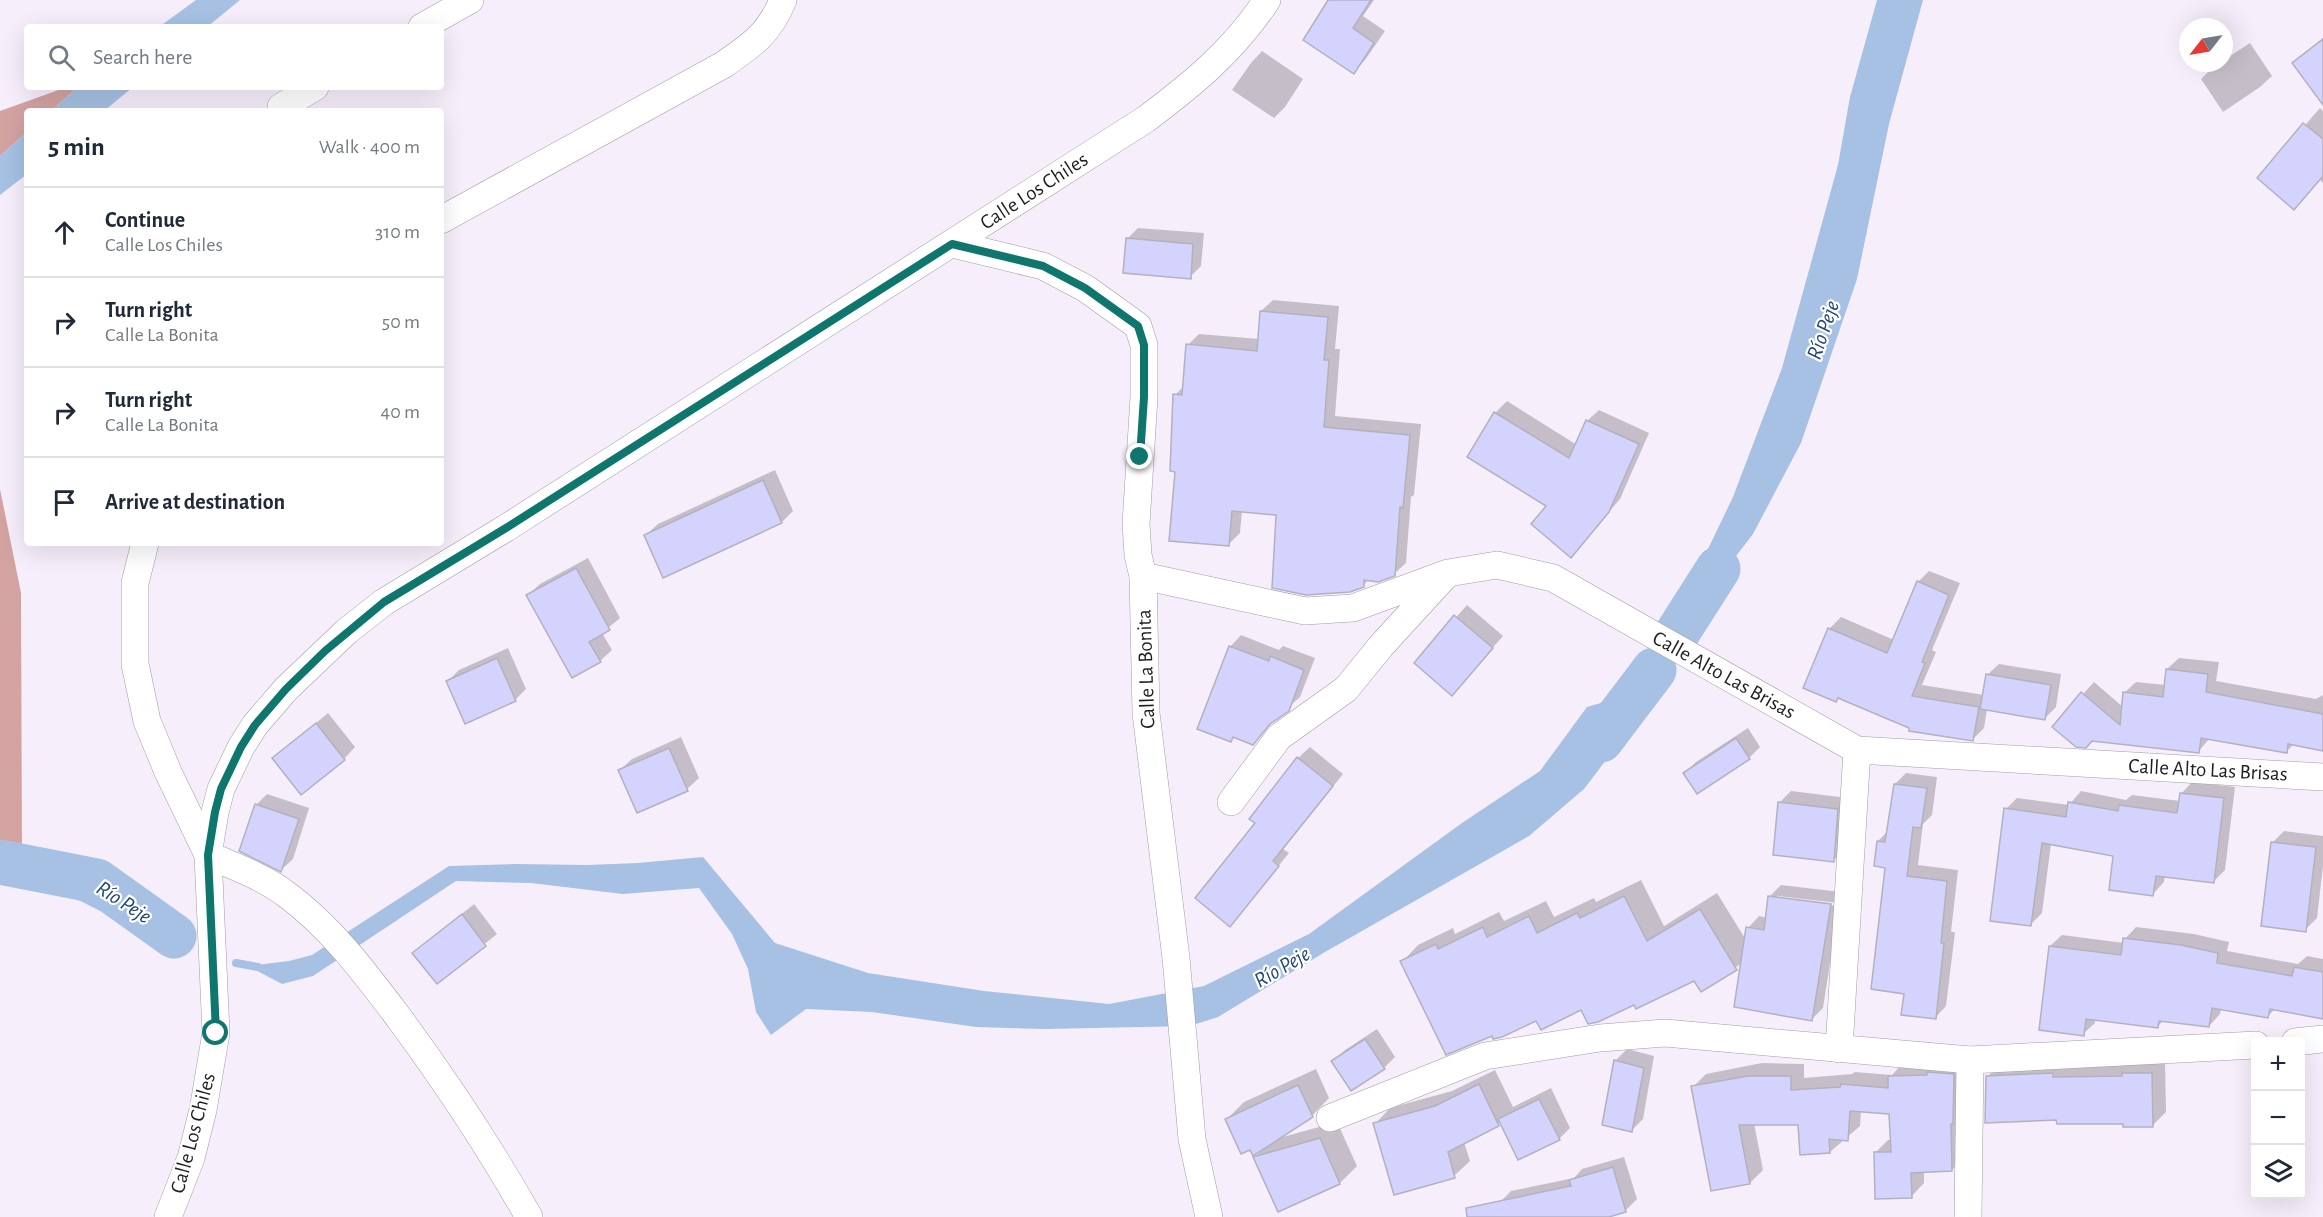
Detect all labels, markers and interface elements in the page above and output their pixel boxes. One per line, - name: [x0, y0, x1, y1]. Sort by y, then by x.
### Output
- north arrow: [2179, 18, 2233, 72]
- search box: [24, 24, 444, 90]
- icon: search: [45, 41, 78, 74]
- text: Search here: [93, 46, 192, 68]
- text: 5 min: [48, 134, 105, 160]
- text: Walk · 400 m: [319, 137, 420, 157]
- street label: Calle Los Chiles: [976, 149, 1092, 233]
- text: Continue: [105, 209, 185, 231]
- icon: ahead: [48, 216, 81, 249]
- text: 310 m: [375, 222, 420, 242]
- text: Calle Los Chiles: [105, 235, 223, 255]
- water label: Río Peje: [1803, 298, 1843, 362]
- text: Turn right: [105, 299, 192, 321]
- icon: right: [48, 306, 81, 339]
- text: 50 m: [382, 312, 420, 332]
- text: Calle La Bonita: [105, 325, 219, 345]
- text: Turn right: [105, 389, 192, 411]
- icon: right: [48, 396, 81, 429]
- text: 40 m: [381, 402, 420, 422]
- text: Calle La Bonita: [105, 415, 219, 435]
- route end: [1126, 443, 1152, 469]
- icon: arrive: [48, 486, 81, 519]
- text: Arrive at destination: [105, 491, 285, 513]
- street label: Calle La Bonita: [1133, 609, 1159, 729]
- street label: Calle Alto Las Brisas: [1649, 627, 1799, 723]
- street label: Calle Alto Las Brisas: [2128, 755, 2288, 785]
- water label: Río Peje: [93, 876, 155, 928]
- water label: Río Peje: [1250, 942, 1314, 992]
- route start: [202, 1019, 228, 1045]
- map controls: [2251, 1037, 2305, 1199]
- button: +: [2251, 1037, 2305, 1091]
- street label: Calle Los Chiles: [167, 1071, 219, 1195]
- button: −: [2251, 1091, 2305, 1145]
- button: layers: [2251, 1145, 2305, 1199]

